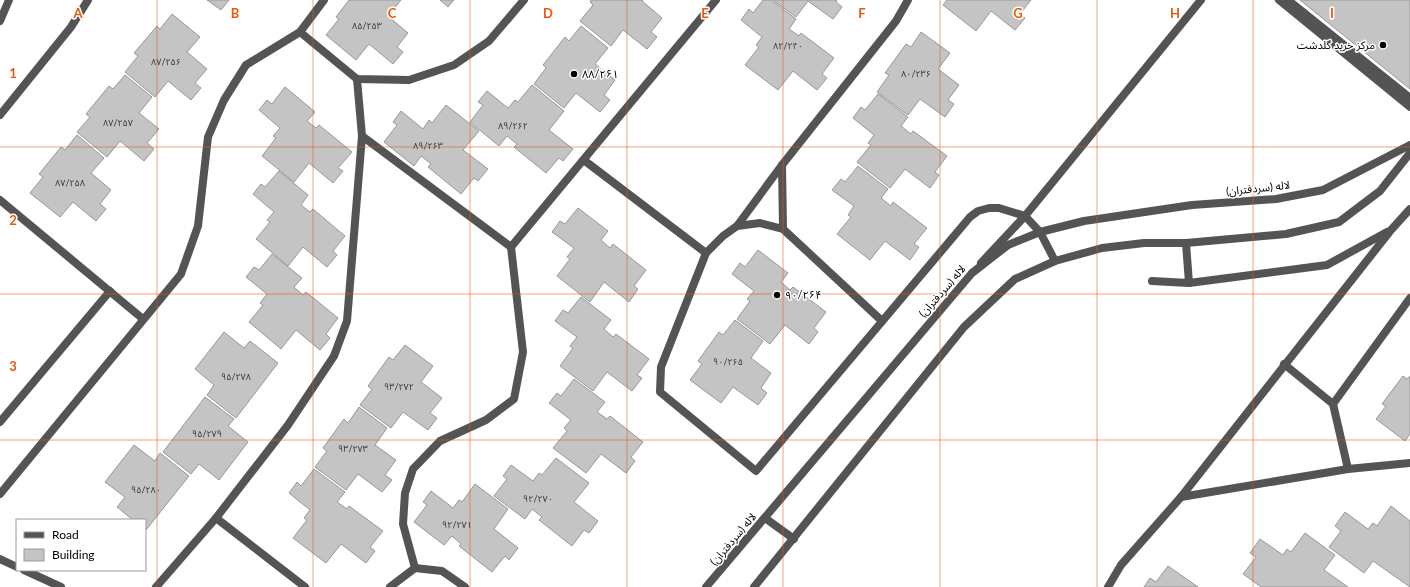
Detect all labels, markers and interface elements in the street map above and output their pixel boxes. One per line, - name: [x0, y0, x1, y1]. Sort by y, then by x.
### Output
- text: A: [72, 5, 83, 21]
- text: B: [231, 5, 240, 21]
- text: C: [388, 5, 397, 21]
- text: D: [543, 5, 553, 21]
- text: E: [701, 5, 709, 21]
- text: F: [858, 5, 866, 21]
- text: G: [1013, 5, 1023, 21]
- text: H: [1170, 5, 1180, 21]
- text: I: [1330, 5, 1334, 21]
- house number: ۸۵/۲۵۳: [352, 20, 382, 31]
- place label: مرکز خرید گلدشت: [1297, 38, 1375, 52]
- house number: ۸۲/۲۴۰: [773, 40, 803, 51]
- marker: مرکز خرید گلدشت: [1378, 40, 1388, 50]
- house number: ۸۷/۲۵۶: [151, 56, 181, 67]
- text: 1: [9, 65, 17, 81]
- place label: ۸۸/۲۶۱: [582, 67, 618, 80]
- house number: ۸۰/۲۳۶: [901, 68, 931, 79]
- marker: ۸۸/۲۶۱: [569, 69, 579, 79]
- house number: ۸۷/۲۵۷: [103, 117, 133, 128]
- house number: ۸۹/۲۶۲: [498, 120, 528, 131]
- house number: ۸۹/۲۶۳: [413, 140, 443, 151]
- house number: ۸۷/۲۵۸: [55, 177, 85, 188]
- street label: لاله (سردفتران): [1225, 178, 1291, 198]
- text: 2: [9, 212, 17, 228]
- street label: لاله (سردفتران): [916, 262, 968, 320]
- place label: ۹۰/۲۶۴: [785, 288, 821, 301]
- marker: ۹۰/۲۶۴: [772, 290, 782, 300]
- house number: ۹۰/۲۶۵: [713, 356, 743, 367]
- text: 3: [9, 358, 17, 374]
- house number: ۹۵/۲۷۸: [221, 371, 251, 382]
- house number: ۹۳/۲۷۲: [384, 381, 414, 392]
- house number: ۹۵/۲۷۹: [192, 428, 222, 439]
- house number: ۹۳/۲۷۳: [338, 443, 368, 454]
- house number: ۹۵/۲۸۰: [131, 484, 161, 495]
- house number: ۹۲/۲۷۰: [523, 493, 553, 504]
- street label: لاله (سردفتران): [707, 510, 759, 568]
- legend: [16, 519, 146, 571]
- house number: ۹۲/۲۷۱: [442, 519, 472, 530]
- text: Road: [52, 527, 79, 542]
- text: Building: [52, 547, 95, 562]

